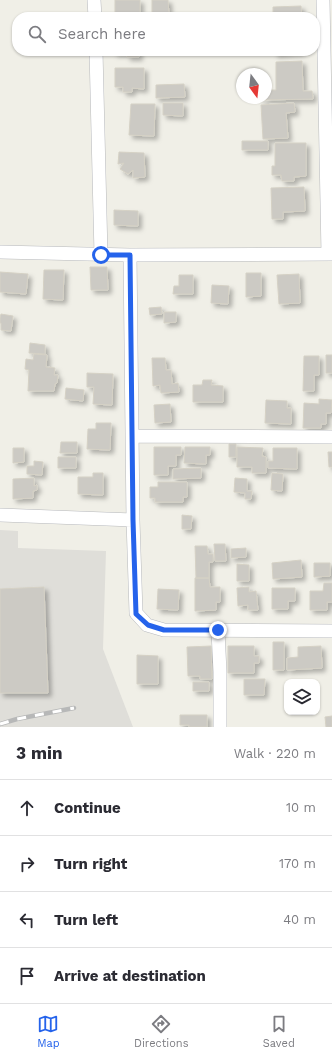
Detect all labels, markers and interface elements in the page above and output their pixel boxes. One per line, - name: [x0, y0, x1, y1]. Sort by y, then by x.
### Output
- search box: [12, 12, 320, 56]
- icon: search: [26, 23, 48, 45]
- text: Search here: [58, 25, 146, 43]
- north arrow: [236, 68, 272, 104]
- route start: [92, 246, 110, 264]
- route end: [209, 621, 227, 639]
- map controls: [284, 679, 320, 715]
- button: layers: [284, 679, 320, 715]
- text: 3 min: [16, 743, 62, 763]
- text: Walk · 220 m: [234, 746, 316, 761]
- icon: ahead: [16, 797, 38, 819]
- text: Continue: [54, 799, 121, 817]
- text: 10 m: [286, 800, 316, 815]
- icon: right: [16, 853, 38, 875]
- text: Turn right: [54, 855, 127, 873]
- text: 170 m: [279, 856, 316, 871]
- icon: left: [16, 909, 38, 931]
- text: Turn left: [54, 911, 118, 929]
- text: 40 m: [283, 912, 316, 927]
- icon: arrive: [16, 965, 38, 987]
- text: Arrive at destination: [54, 967, 206, 985]
- tab: Map: [37, 1013, 60, 1050]
- tab: Directions: [134, 1013, 188, 1050]
- tab: Saved: [263, 1013, 295, 1050]

